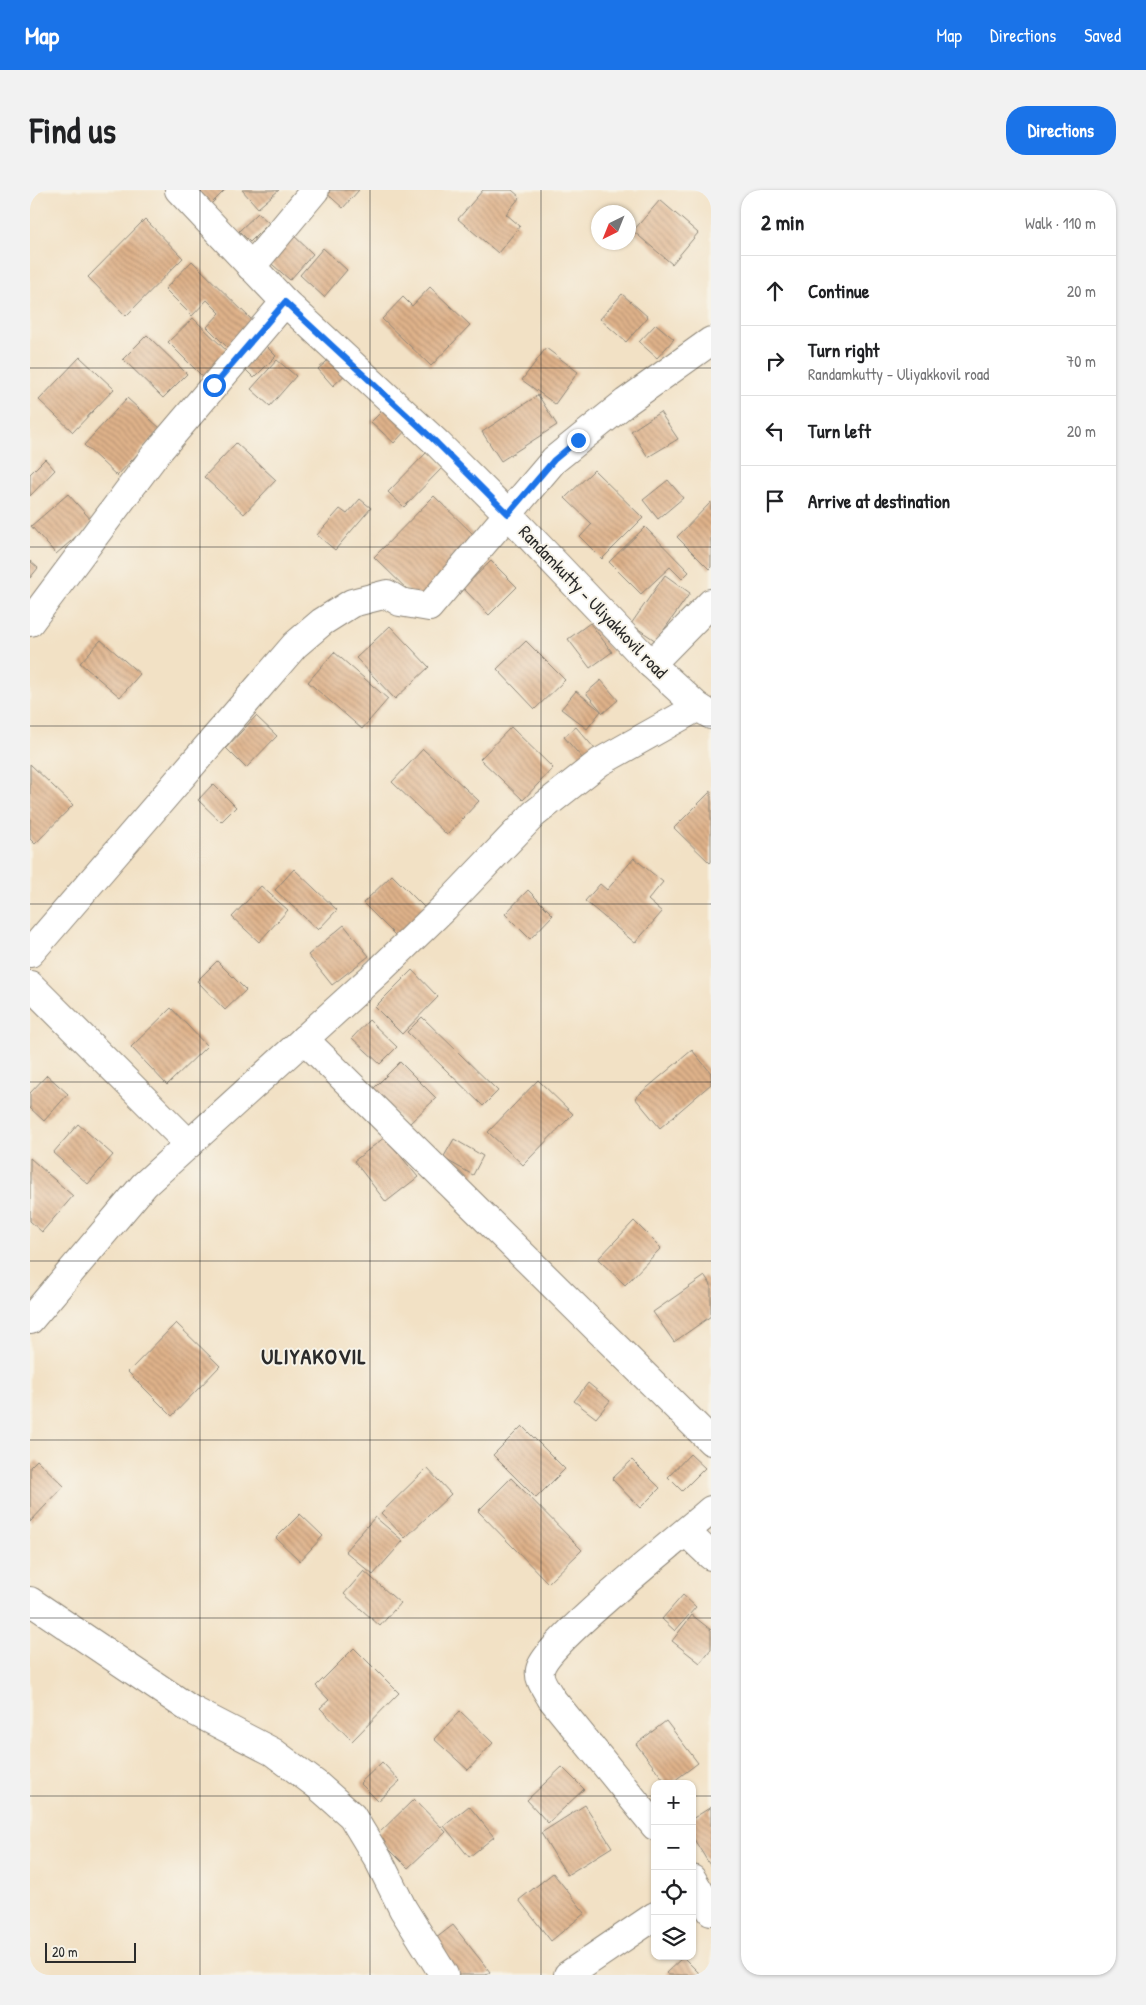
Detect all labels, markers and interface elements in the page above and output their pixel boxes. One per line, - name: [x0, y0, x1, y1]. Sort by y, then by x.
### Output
- text: Map: [25, 19, 59, 51]
- text: Map: [937, 23, 962, 48]
- text: Directions: [990, 23, 1056, 48]
- text: Saved: [1084, 23, 1121, 48]
- button: Directions: [1006, 106, 1116, 155]
- text: Find us: [30, 107, 116, 154]
- north arrow: [591, 205, 636, 250]
- text: 2 min: [761, 208, 804, 237]
- text: Walk · 110 m: [1025, 212, 1096, 234]
- icon: ahead: [761, 277, 789, 305]
- text: Continue: [808, 278, 869, 304]
- text: 20 m: [1067, 280, 1096, 302]
- text: Turn right: [808, 337, 879, 363]
- icon: right: [761, 347, 789, 375]
- text: 70 m: [1066, 350, 1096, 372]
- text: Randamkutty - Uliyakkovil road: [808, 363, 989, 385]
- route start: [203, 374, 226, 397]
- icon: left: [761, 417, 789, 445]
- text: Turn left: [808, 418, 871, 444]
- text: 20 m: [1067, 420, 1096, 442]
- route end: [567, 429, 590, 452]
- icon: arrive: [761, 487, 789, 515]
- text: Arrive at destination: [808, 488, 950, 514]
- street label: Randamkutty - Uliyakkovil road: [514, 520, 673, 684]
- district label: ULIYAKOVIL: [261, 1341, 367, 1371]
- map controls: [651, 1780, 696, 1960]
- button: +: [651, 1780, 696, 1825]
- button: −: [651, 1825, 696, 1870]
- button: locate: [651, 1870, 696, 1915]
- button: layers: [651, 1915, 696, 1960]
- scale bar: [45, 1940, 136, 1963]
- text: 20 m: [52, 1942, 78, 1961]

